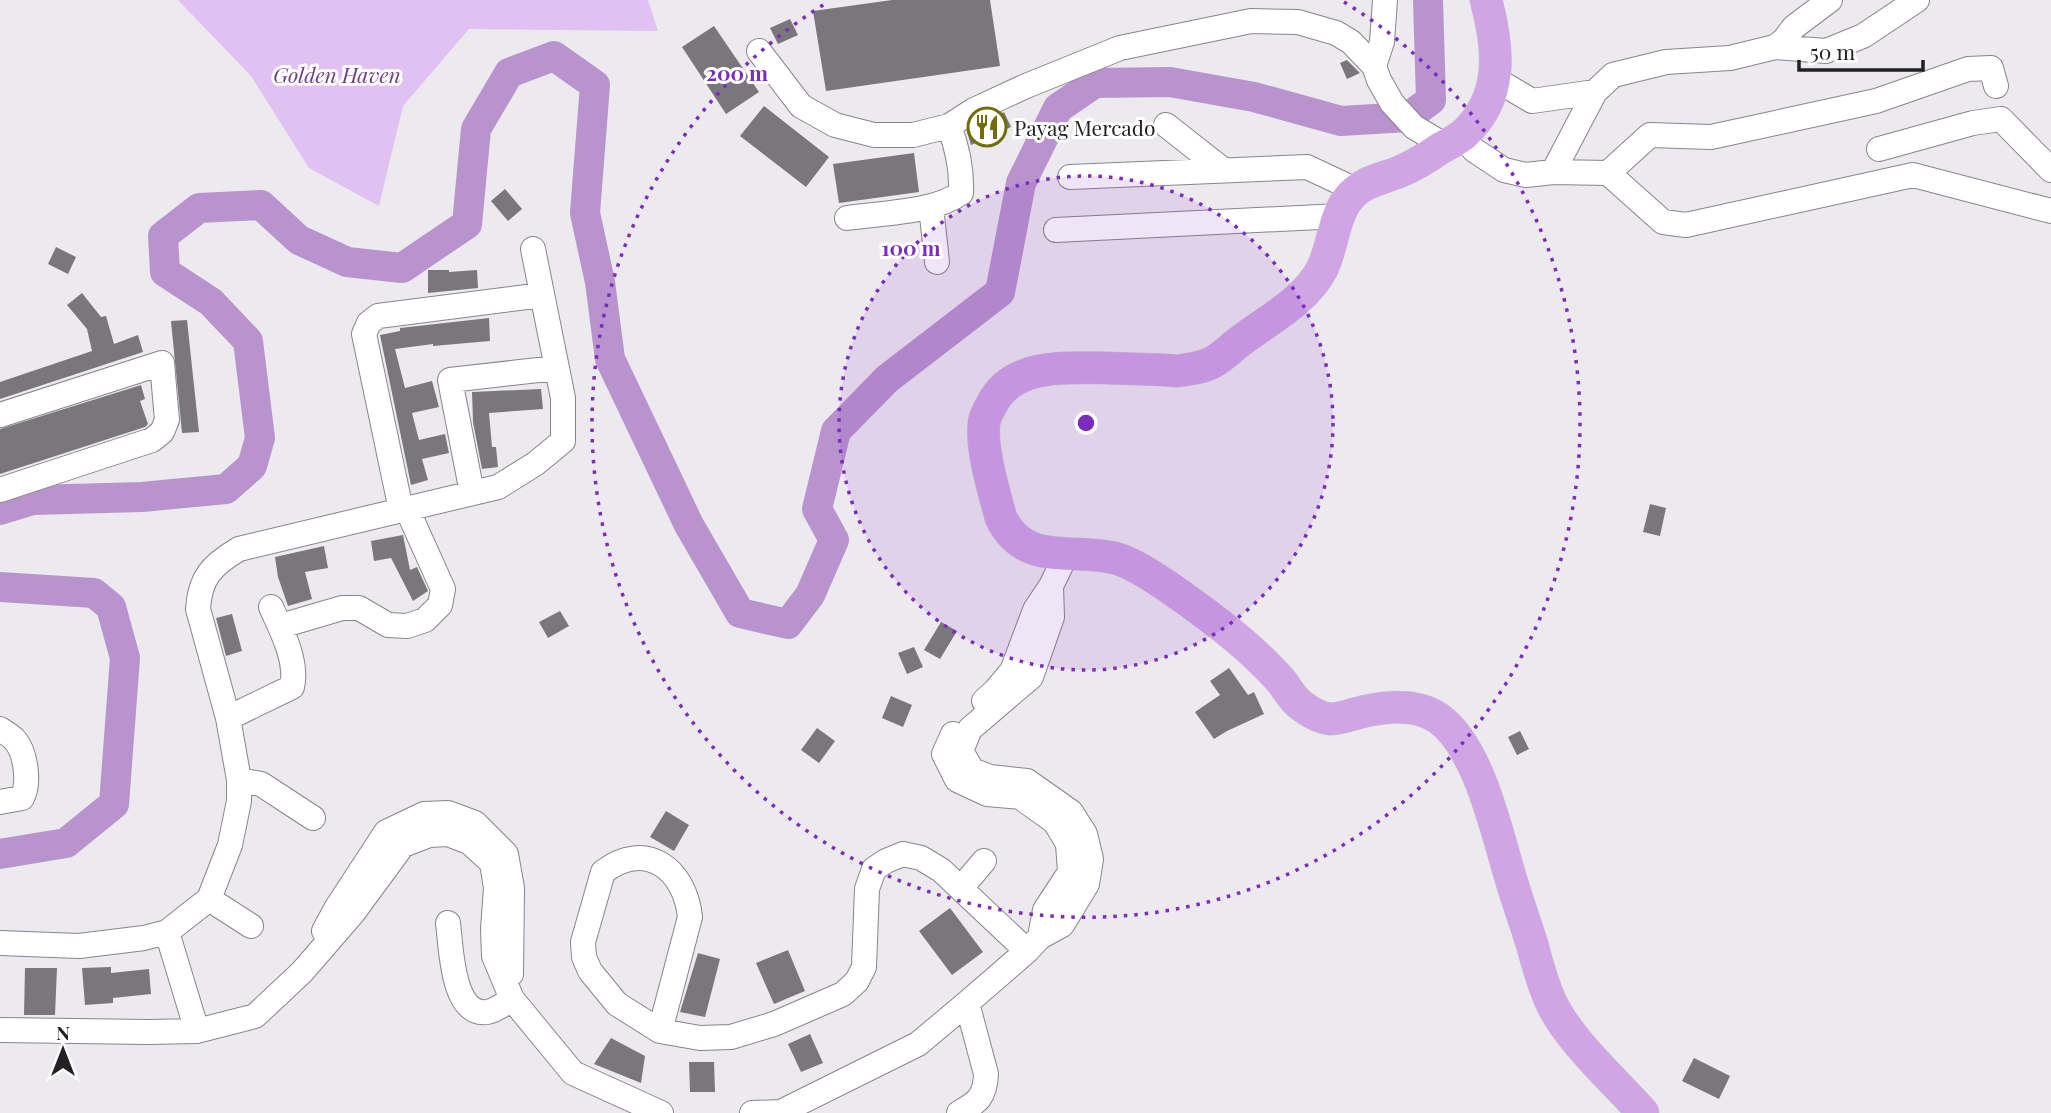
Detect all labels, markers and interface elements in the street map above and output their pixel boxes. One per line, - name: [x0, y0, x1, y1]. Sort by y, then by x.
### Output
- scale bar: [1799, 28, 1923, 72]
- text: 50 m: [1810, 37, 1856, 65]
- text: 200 m: [706, 58, 768, 86]
- park label: Golden Haven: [273, 60, 401, 88]
- restaurant icon: Payag Mercado: [966, 106, 1008, 148]
- place label: Payag Mercado: [1014, 113, 1156, 141]
- text: 100 m: [881, 233, 941, 261]
- centre of rings: [1074, 411, 1098, 435]
- north arrow: [28, 1015, 98, 1085]
- text: N: [56, 1019, 70, 1045]

